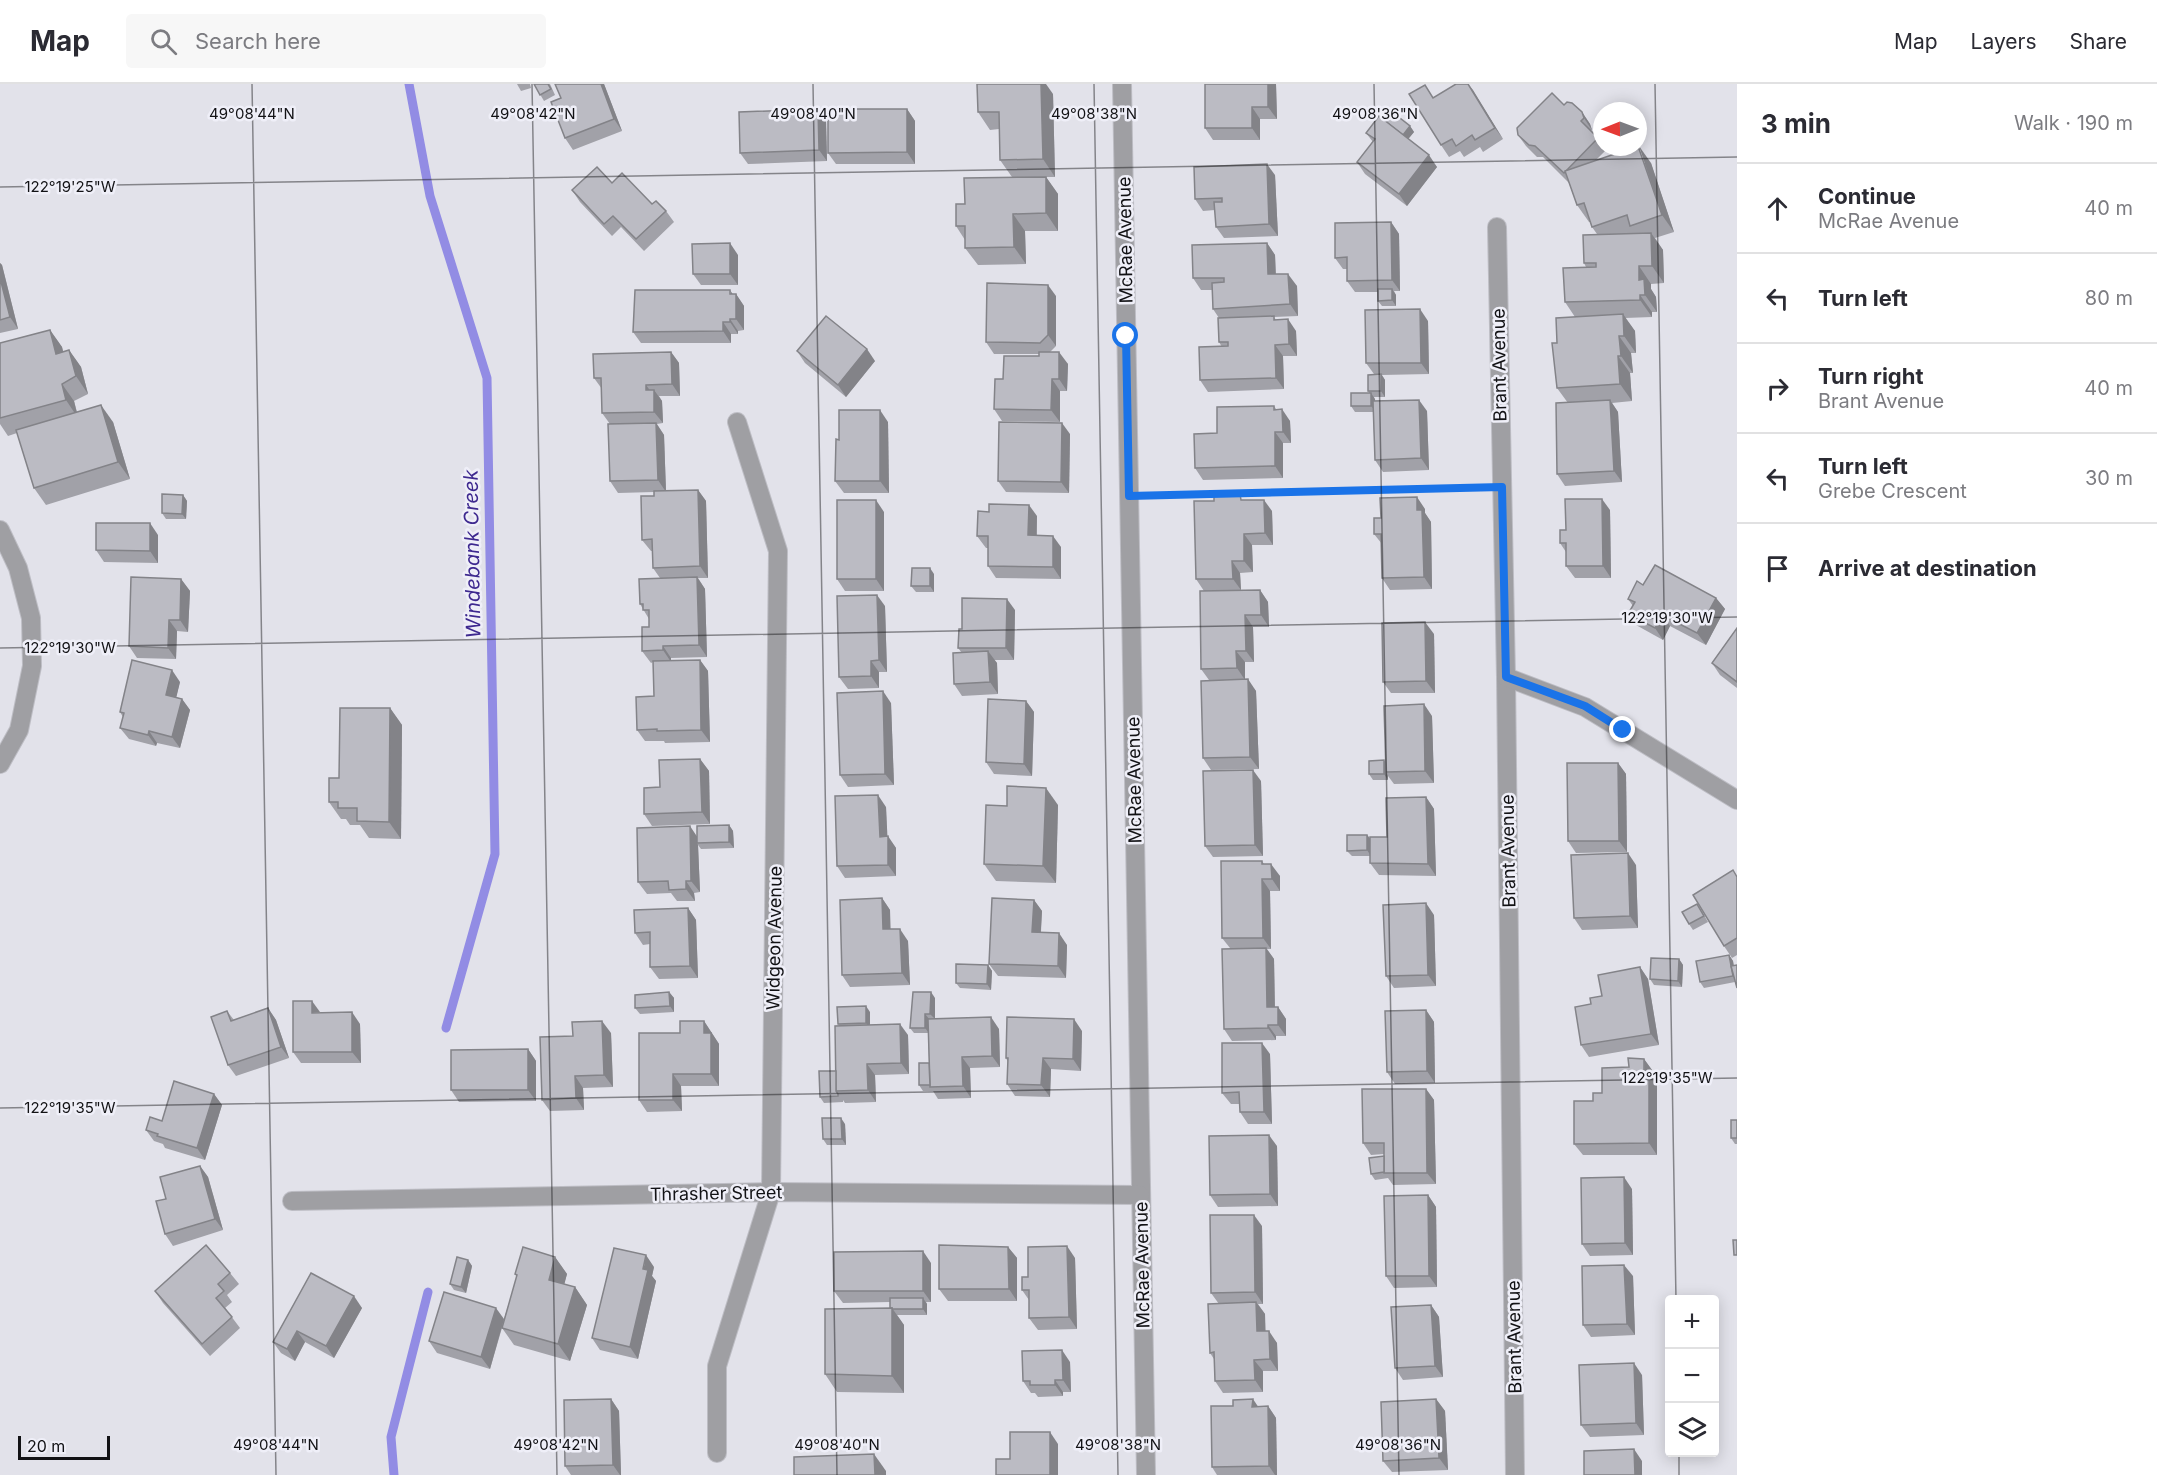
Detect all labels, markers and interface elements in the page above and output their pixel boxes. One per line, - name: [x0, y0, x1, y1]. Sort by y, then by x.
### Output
- search box: [126, 14, 546, 68]
- text: Map: [30, 24, 90, 58]
- icon: search: [147, 25, 180, 58]
- text: Search here: [195, 28, 321, 54]
- text: Map: [1894, 29, 1938, 54]
- text: Layers: [1971, 29, 2037, 54]
- text: Share: [2070, 29, 2127, 54]
- north arrow: [1593, 102, 1647, 156]
- text: 49°08'44"N: [209, 104, 295, 123]
- text: 49°08'42"N: [490, 104, 576, 123]
- text: 49°08'40"N: [770, 104, 856, 123]
- text: 49°08'38"N: [1051, 104, 1137, 123]
- text: 49°08'36"N: [1332, 104, 1418, 123]
- text: 3 min: [1761, 108, 1831, 139]
- text: Walk · 190 m: [2014, 111, 2133, 135]
- street label: McRae Avenue: [1113, 176, 1137, 304]
- text: 122°19'25"W: [24, 177, 116, 196]
- text: Continue: [1818, 183, 1916, 209]
- icon: ahead: [1761, 192, 1794, 225]
- text: 40 m: [2084, 196, 2133, 220]
- text: McRae Avenue: [1818, 209, 1959, 233]
- icon: left: [1761, 282, 1794, 315]
- text: Turn left: [1818, 285, 1908, 311]
- text: 80 m: [2085, 286, 2133, 310]
- street label: Brant Avenue: [1488, 308, 1510, 422]
- route start: [1112, 322, 1138, 348]
- text: Turn right: [1818, 363, 1924, 389]
- icon: right: [1761, 372, 1794, 405]
- text: 40 m: [2084, 376, 2133, 400]
- text: Brant Avenue: [1818, 389, 1944, 413]
- text: Turn left: [1818, 453, 1908, 479]
- icon: left: [1761, 462, 1794, 495]
- text: 30 m: [2085, 466, 2133, 490]
- water label: Windebank Creek: [459, 468, 485, 639]
- text: Grebe Crescent: [1818, 479, 1967, 503]
- icon: arrive: [1761, 552, 1794, 585]
- text: Arrive at destination: [1818, 555, 2037, 581]
- text: 122°19'30"W: [1621, 608, 1713, 627]
- text: 122°19'30"W: [24, 638, 116, 657]
- street label: McRae Avenue: [1122, 716, 1146, 844]
- route end: [1609, 716, 1635, 742]
- street label: Brant Avenue: [1497, 794, 1519, 908]
- street label: Widgeon Avenue: [762, 866, 786, 1010]
- text: 122°19'35"W: [1621, 1068, 1713, 1087]
- text: 122°19'35"W: [24, 1098, 116, 1117]
- street label: Thrasher Street: [650, 1181, 782, 1205]
- street label: McRae Avenue: [1130, 1201, 1154, 1329]
- street label: Brant Avenue: [1503, 1280, 1525, 1394]
- map controls: [1665, 1295, 1719, 1457]
- button: +: [1665, 1295, 1719, 1349]
- button: −: [1665, 1349, 1719, 1403]
- button: layers: [1665, 1403, 1719, 1457]
- scale bar: [18, 1433, 110, 1460]
- text: 49°08'44"N: [233, 1435, 319, 1454]
- text: 49°08'42"N: [513, 1435, 599, 1454]
- text: 49°08'40"N: [794, 1435, 880, 1454]
- text: 49°08'38"N: [1075, 1435, 1161, 1454]
- text: 49°08'36"N: [1355, 1435, 1441, 1454]
- text: 20 m: [27, 1436, 65, 1456]

